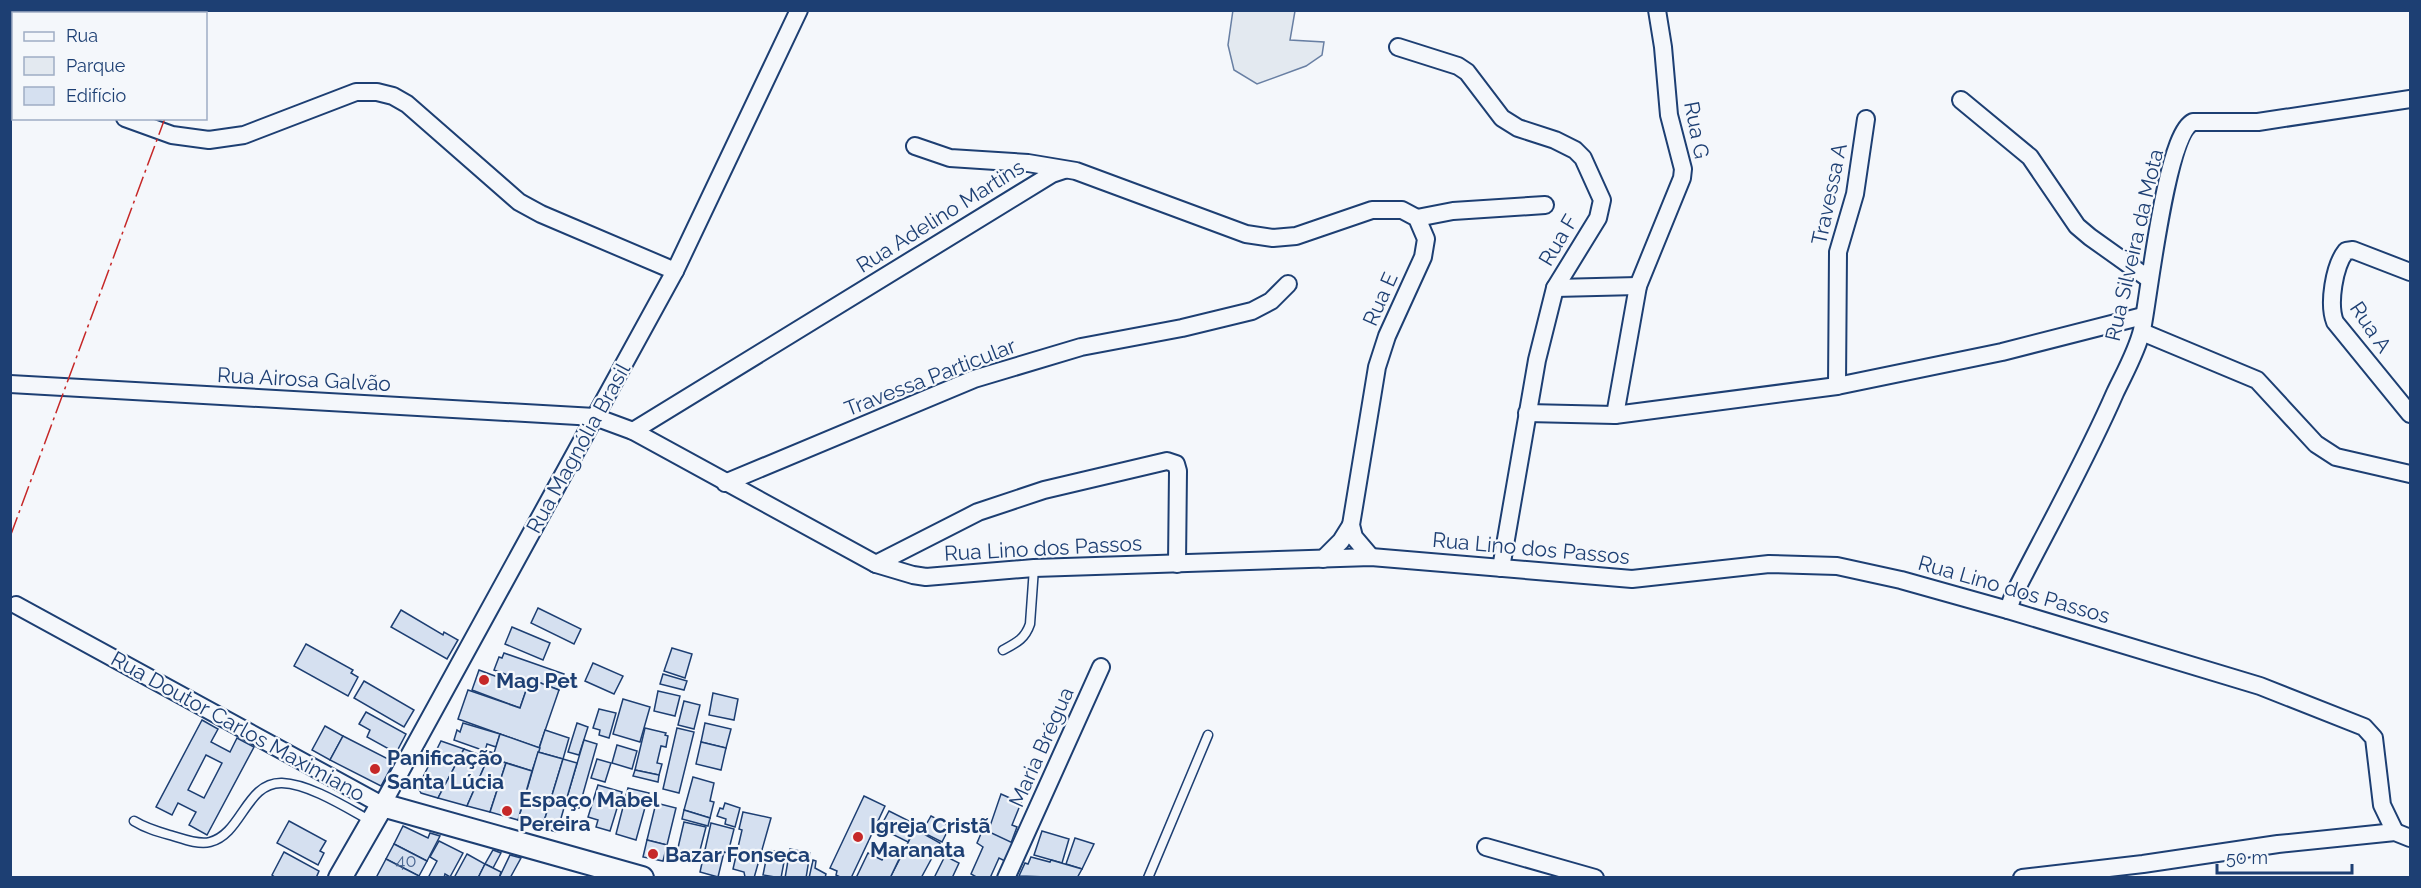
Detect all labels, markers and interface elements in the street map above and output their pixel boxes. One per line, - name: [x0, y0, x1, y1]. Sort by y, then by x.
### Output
- legend: [12, 12, 207, 120]
- text: Rua: [66, 25, 98, 46]
- text: Parque: [66, 55, 126, 76]
- text: Edifício: [66, 85, 126, 106]
- street label: Rua G: [1679, 99, 1715, 161]
- street label: Travessa A: [1806, 141, 1852, 247]
- street label: Rua Silveira da Mota: [2100, 147, 2168, 343]
- street label: Rua Adelino Martins: [852, 154, 1028, 278]
- street label: Rua F: [1533, 210, 1583, 270]
- street label: Rua E: [1357, 269, 1403, 329]
- street label: Rua A: [2345, 297, 2397, 357]
- street label: Travessa Particular: [841, 333, 1020, 421]
- street label: Rua Magnólia Brasil: [521, 358, 635, 537]
- street label: Rua Airosa Galvão: [216, 362, 392, 396]
- street label: Rua Lino dos Passos: [1431, 527, 1631, 569]
- street label: Rua Lino dos Passos: [943, 530, 1143, 566]
- street label: Rua Lino dos Passos: [1915, 550, 2113, 628]
- street label: Rua Doutor Carlos Maximiano: [107, 646, 369, 806]
- place label: Mag Pet: [496, 668, 578, 693]
- marker: Mag Pet: [477, 673, 491, 687]
- street label: Maria Brégua: [1003, 683, 1079, 811]
- place label: Panificação Santa Lúcia: [387, 745, 504, 794]
- marker: Panificação Santa Lúcia: [368, 762, 382, 776]
- place label: Espaço Mabel Pereira: [519, 787, 660, 836]
- marker: Espaço Mabel Pereira: [500, 804, 514, 818]
- place label: Igreja Cristã Maranata: [870, 813, 991, 862]
- marker: Igreja Cristã Maranata: [851, 830, 865, 844]
- scale bar: [2217, 837, 2352, 875]
- place label: Bazar Fonseca: [665, 842, 810, 867]
- marker: Bazar Fonseca: [646, 847, 660, 861]
- text: 50 m: [2226, 847, 2268, 868]
- house number: 40: [396, 850, 416, 871]

